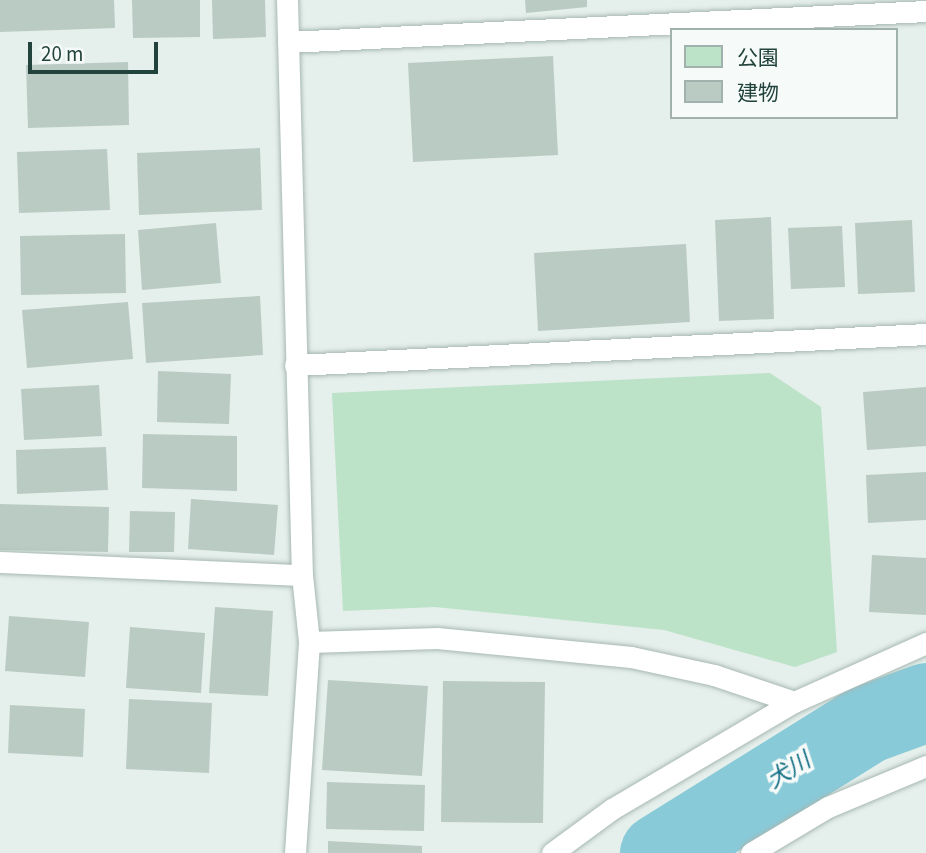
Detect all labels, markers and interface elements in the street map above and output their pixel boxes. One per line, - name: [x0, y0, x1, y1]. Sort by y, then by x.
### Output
- scale bar: [32, 28, 161, 72]
- legend: [670, 28, 898, 119]
- text: 20 m: [41, 39, 83, 69]
- text: 公園: [737, 43, 779, 73]
- text: 建物: [737, 78, 779, 108]
- water label: 犬川: [762, 747, 816, 795]

